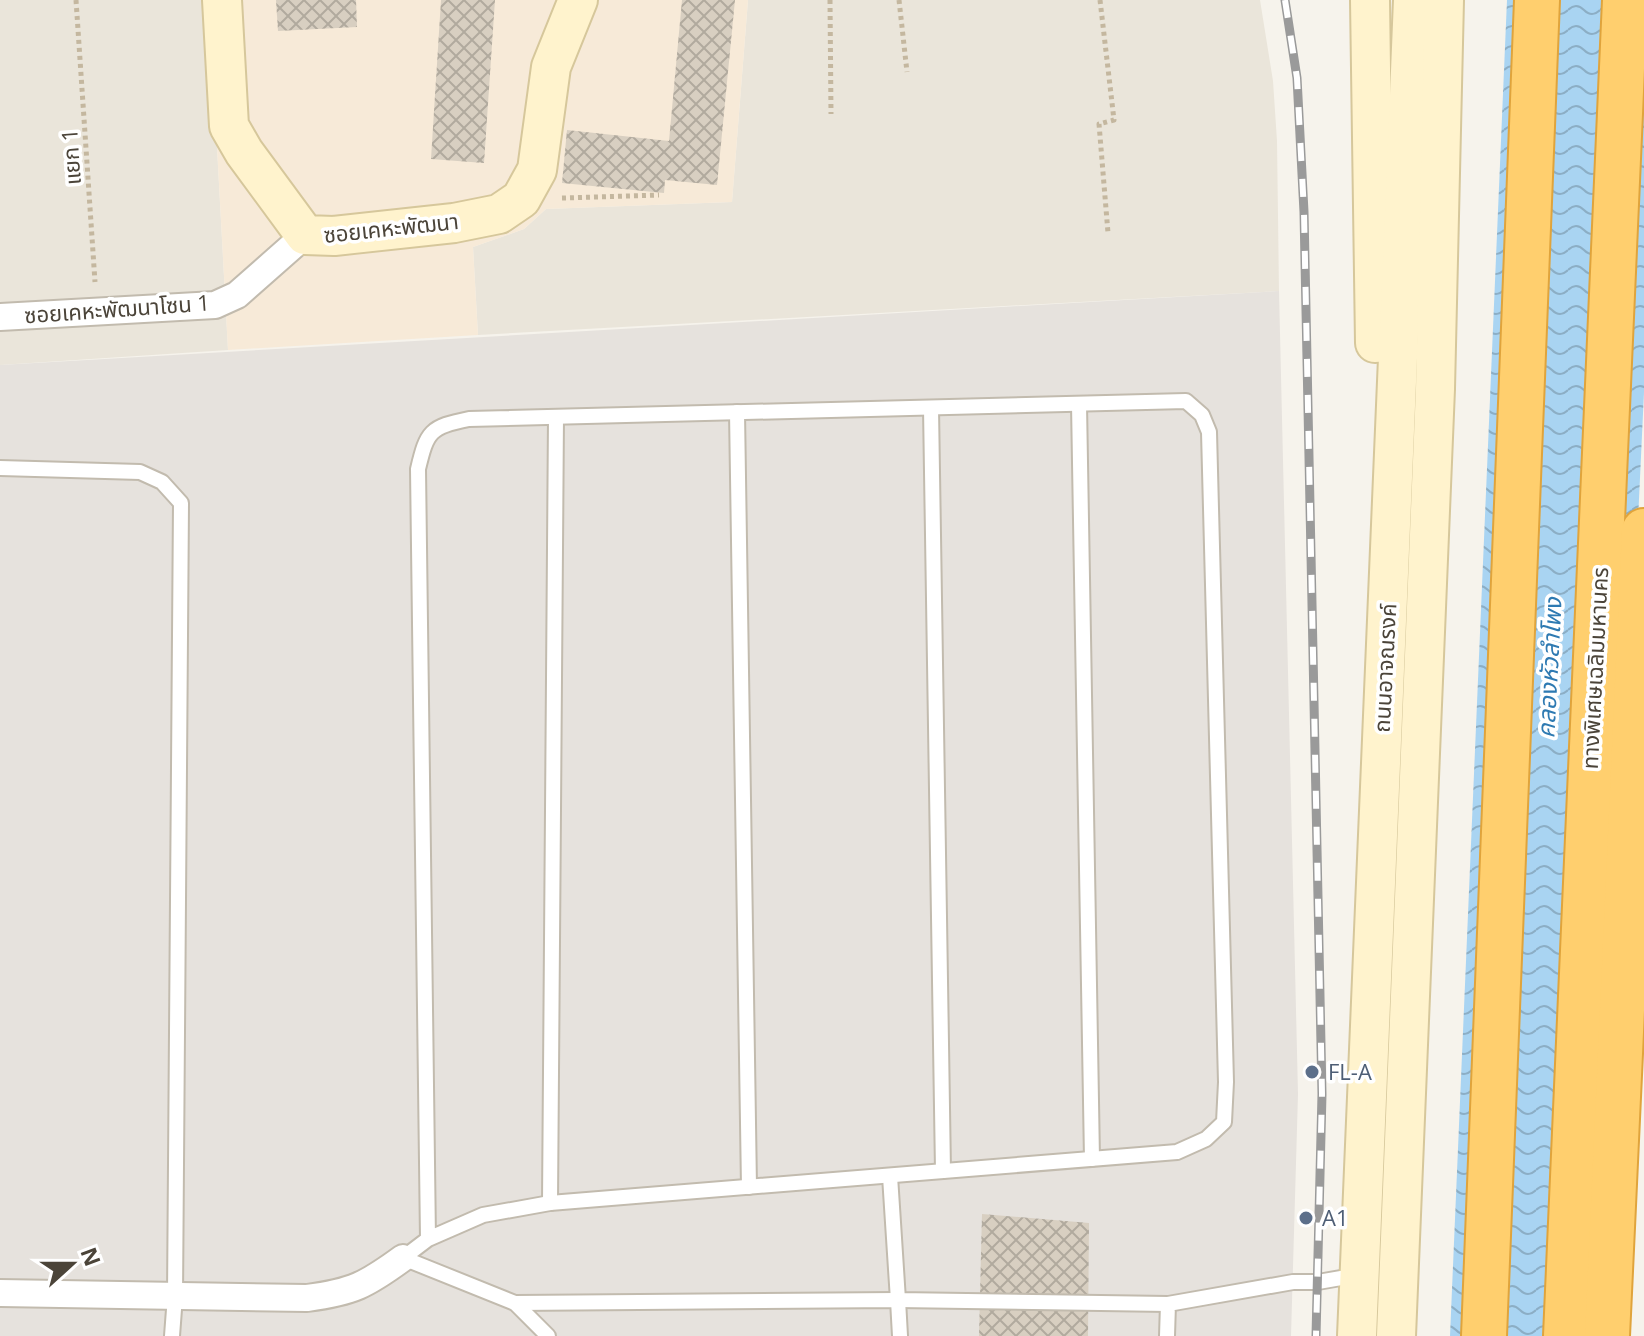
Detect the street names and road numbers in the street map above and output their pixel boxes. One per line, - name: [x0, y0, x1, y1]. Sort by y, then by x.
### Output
- street label: แยก 1: [53, 128, 87, 186]
- street label: ซอยเคหะพัฒนา: [322, 205, 460, 249]
- street label: ซอยเคหะพัฒนาโซน 1: [23, 287, 211, 329]
- street label: ทางพิเศษเฉลิมมหานคร: [1574, 566, 1614, 770]
- street label: ถนนอาจณรงค์: [1366, 602, 1402, 733]

